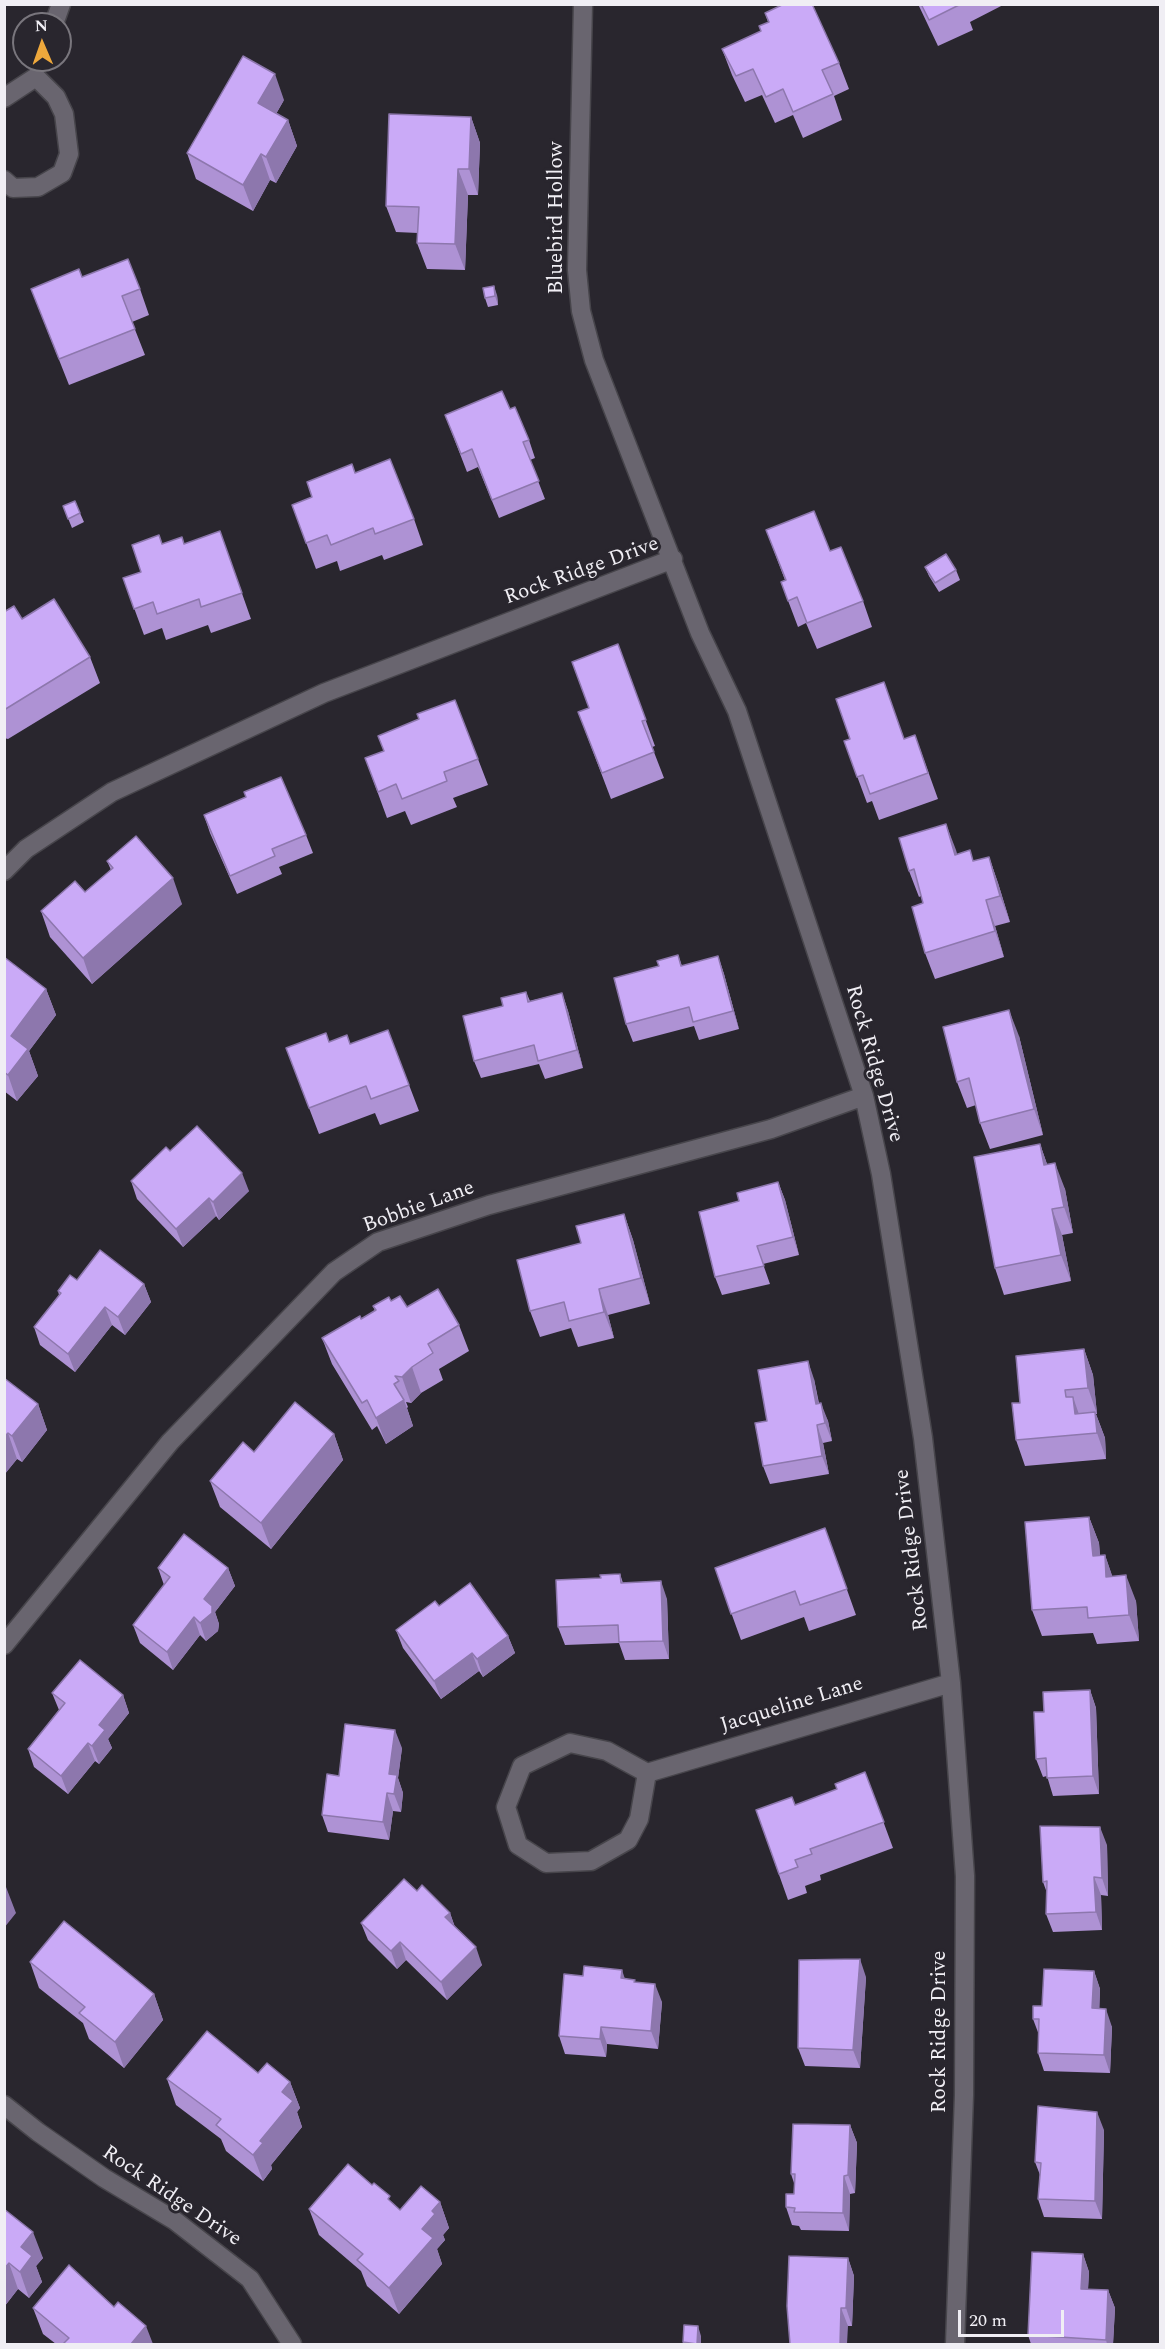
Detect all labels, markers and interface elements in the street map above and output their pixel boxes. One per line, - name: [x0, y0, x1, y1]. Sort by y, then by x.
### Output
- north arrow: [12, 12, 72, 72]
- text: N: [34, 14, 48, 38]
- street label: Bluebird Hollow: [545, 141, 571, 295]
- street label: Rock Ridge Drive: [501, 532, 663, 612]
- street label: Rock Ridge Drive: [838, 982, 908, 1146]
- street label: Bobbie Lane: [360, 1176, 478, 1240]
- street label: Rock Ridge Drive: [891, 1468, 935, 1632]
- street label: Jacqueline Lane: [718, 1672, 866, 1740]
- street label: Rock Ridge Drive: [928, 1951, 954, 2113]
- street label: Rock Ridge Drive: [97, 2141, 245, 2253]
- scale bar: [961, 2298, 1068, 2336]
- text: 20 m: [969, 2307, 1007, 2334]

